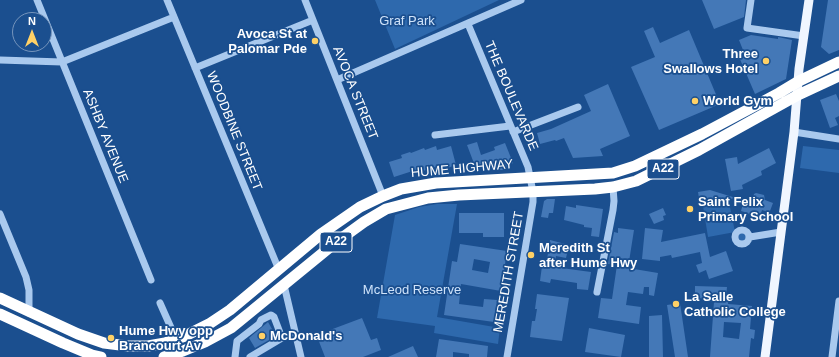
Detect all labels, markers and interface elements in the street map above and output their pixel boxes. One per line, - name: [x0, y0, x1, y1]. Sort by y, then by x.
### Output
- north arrow: [12, 12, 52, 52]
- park label: Graf Park: [379, 13, 435, 29]
- text: N: [28, 15, 36, 27]
- place label: Avoca St at Palomar Pde: [228, 26, 307, 57]
- marker: Avoca St at Palomar Pde: [310, 36, 320, 46]
- street label: THE BOULEVARDE: [481, 39, 541, 153]
- street label: AVOCA STREET: [329, 44, 381, 142]
- place label: Three Swallows Hotel: [663, 46, 758, 77]
- marker: Three Swallows Hotel: [761, 56, 771, 66]
- street label: WOODBINE STREET: [203, 69, 265, 193]
- street label: ASHBY AVENUE: [79, 87, 131, 185]
- place label: World Gym: [703, 93, 772, 109]
- marker: World Gym: [690, 96, 700, 106]
- street label: HUME HIGHWAY: [410, 157, 514, 181]
- road number: A22: [647, 159, 679, 179]
- place label: Saint Felix Primary School: [698, 194, 793, 225]
- marker: Saint Felix Primary School: [685, 204, 695, 214]
- street label: MEREDITH STREET: [491, 210, 527, 334]
- road number: A22: [320, 232, 352, 252]
- place label: Meredith St after Hume Hwy: [539, 240, 637, 271]
- marker: Meredith St after Hume Hwy: [526, 250, 536, 260]
- park label: McLeod Reserve: [363, 282, 461, 298]
- place label: La Salle Catholic College: [684, 289, 786, 320]
- marker: La Salle Catholic College: [671, 299, 681, 309]
- place label: Hume Hwy opp Brancourt Av: [119, 323, 213, 354]
- place label: McDonald's: [270, 328, 342, 344]
- marker: McDonald's: [257, 331, 267, 341]
- marker: Hume Hwy opp Brancourt Av: [106, 333, 116, 343]

